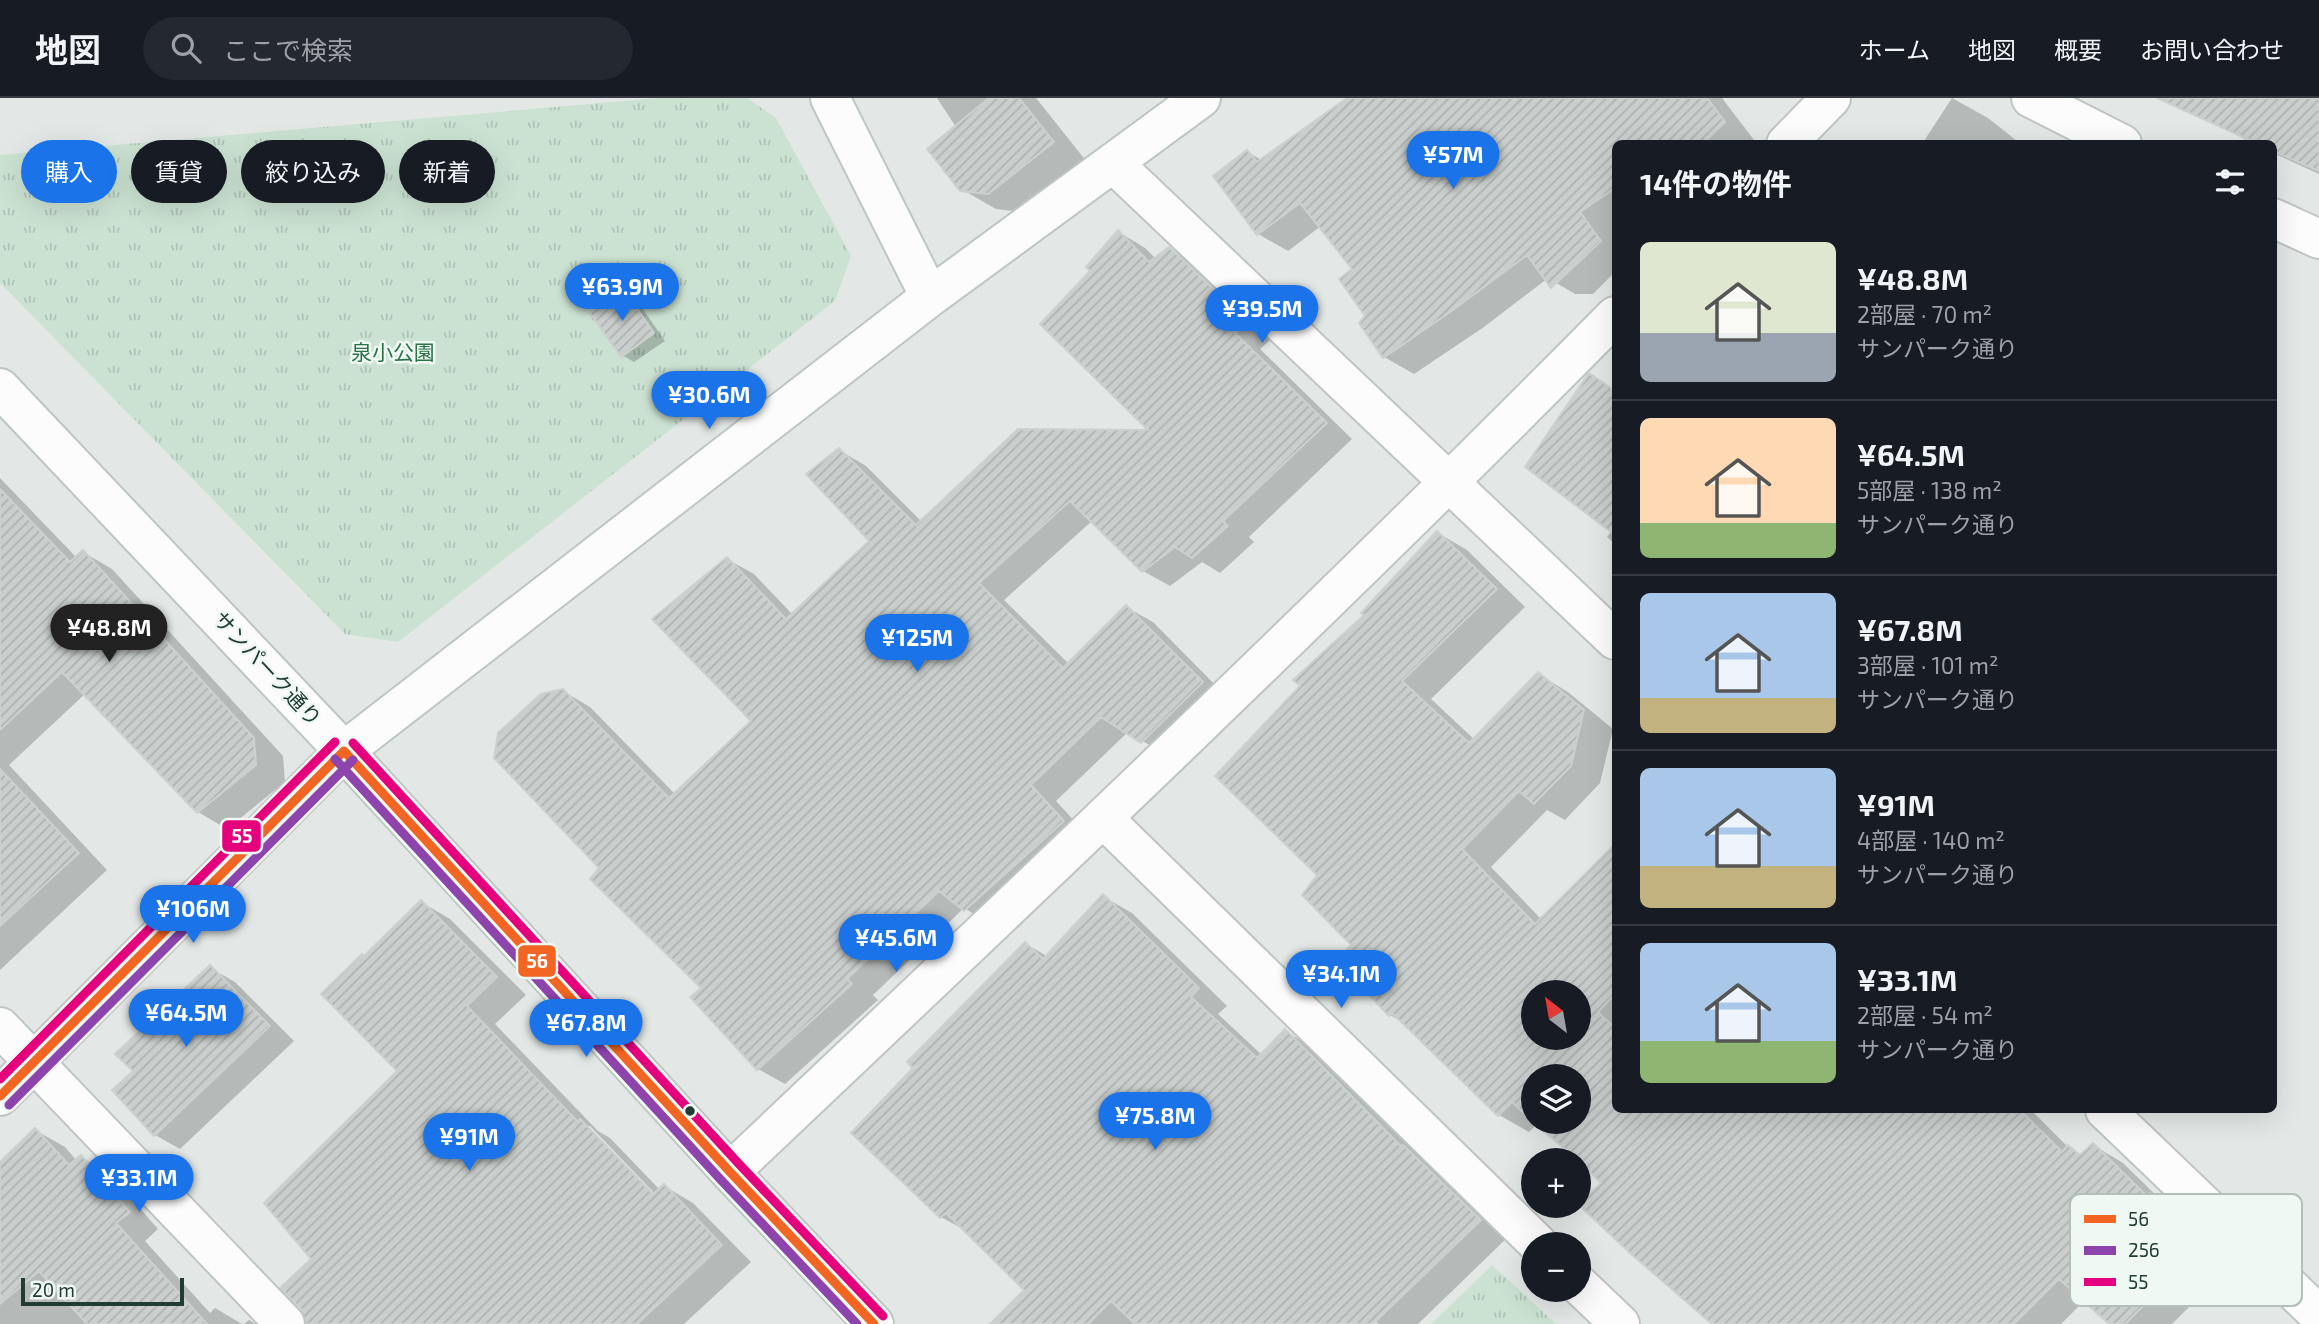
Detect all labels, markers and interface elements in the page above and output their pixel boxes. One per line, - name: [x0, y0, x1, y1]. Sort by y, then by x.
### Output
- search box: [143, 17, 633, 80]
- text: 地図: [35, 29, 101, 69]
- icon: search: [167, 29, 205, 67]
- text: ここで検索: [223, 34, 353, 65]
- text: ホーム: [1859, 35, 1930, 64]
- text: 地図: [1968, 35, 2016, 64]
- text: 概要: [2054, 35, 2102, 64]
- text: お問い合わせ: [2140, 35, 2284, 64]
- pin: ¥57M: [1412, 132, 1494, 191]
- chip: 購入: [21, 140, 117, 203]
- chip: 賃貸: [131, 140, 227, 203]
- chip: 絞り込み: [241, 140, 385, 203]
- chip: 新着: [399, 140, 495, 203]
- text: ¥57M: [1422, 140, 1484, 168]
- icon: filters: [2211, 163, 2249, 201]
- text: 14件の物件: [1640, 165, 1792, 201]
- text: ¥48.8M: [1857, 260, 1968, 296]
- pin: ¥63.9M: [565, 264, 679, 323]
- icon: home: [1696, 270, 1780, 354]
- text: ¥63.9M: [581, 272, 663, 300]
- pin: ¥39.5M: [1205, 286, 1319, 345]
- text: ¥39.5M: [1221, 294, 1303, 322]
- text: 2部屋 · 70 m²: [1857, 300, 1992, 328]
- text: サンパーク通り: [1857, 334, 2018, 362]
- park label: 泉小公園: [351, 339, 435, 364]
- pin: ¥30.6M: [652, 372, 766, 431]
- text: ¥30.6M: [667, 380, 751, 408]
- text: ¥64.5M: [1857, 436, 1965, 472]
- icon: home: [1696, 446, 1780, 530]
- text: 5部屋 · 138 m²: [1857, 476, 2002, 504]
- text: サンパーク通り: [1857, 510, 2018, 538]
- pin: ¥48.8M: [52, 604, 166, 664]
- street label: サンパーク通り: [209, 606, 327, 730]
- text: ¥67.8M: [1857, 611, 1963, 647]
- text: ¥48.8M: [66, 613, 152, 641]
- pin: ¥125M: [868, 614, 966, 674]
- icon: home: [1696, 621, 1780, 705]
- text: ¥125M: [881, 623, 953, 651]
- text: 3部屋 · 101 m²: [1857, 651, 1998, 679]
- text: サンパーク通り: [1857, 685, 2018, 713]
- text: ¥91M: [1857, 786, 1935, 822]
- icon: home: [1696, 796, 1780, 880]
- line badge: 55: [221, 819, 262, 853]
- text: 55: [232, 824, 252, 847]
- text: 4部屋 · 140 m²: [1857, 826, 2005, 854]
- text: サンパーク通り: [1857, 860, 2018, 888]
- pin: ¥106M: [144, 886, 242, 945]
- text: ¥106M: [156, 894, 230, 922]
- pin: ¥45.6M: [839, 914, 953, 974]
- text: ¥45.6M: [855, 923, 937, 951]
- line badge: 56: [517, 944, 557, 978]
- text: 56: [526, 949, 548, 972]
- pin: ¥34.1M: [1284, 950, 1398, 1010]
- text: ¥34.1M: [1302, 959, 1380, 987]
- text: ¥33.1M: [1857, 961, 1957, 997]
- icon: home: [1696, 971, 1780, 1055]
- north arrow: [1521, 980, 1591, 1050]
- map controls: [1521, 980, 1591, 1302]
- pin: ¥64.5M: [129, 990, 243, 1049]
- text: ¥64.5M: [145, 998, 227, 1026]
- pin: ¥67.8M: [529, 1000, 643, 1059]
- text: 2部屋 · 54 m²: [1857, 1001, 1993, 1029]
- text: ¥67.8M: [545, 1008, 627, 1036]
- text: サンパーク通り: [1857, 1035, 2018, 1063]
- button: layers: [1521, 1064, 1591, 1134]
- pin: ¥75.8M: [1098, 1093, 1212, 1152]
- text: ¥75.8M: [1114, 1101, 1196, 1129]
- unlabelled marker: [683, 1104, 697, 1118]
- pin: ¥91M: [428, 1114, 510, 1173]
- text: ¥91M: [439, 1122, 499, 1150]
- button: +: [1521, 1148, 1591, 1218]
- pin: ¥33.1M: [82, 1154, 196, 1214]
- text: ¥33.1M: [101, 1163, 177, 1191]
- legend: [2070, 1194, 2302, 1306]
- text: 56: [2128, 1207, 2149, 1230]
- button: −: [1521, 1232, 1591, 1302]
- text: 256: [2128, 1238, 2160, 1261]
- text: 55: [2128, 1270, 2148, 1293]
- scale bar: [21, 1275, 184, 1307]
- text: 20 m: [32, 1278, 75, 1301]

